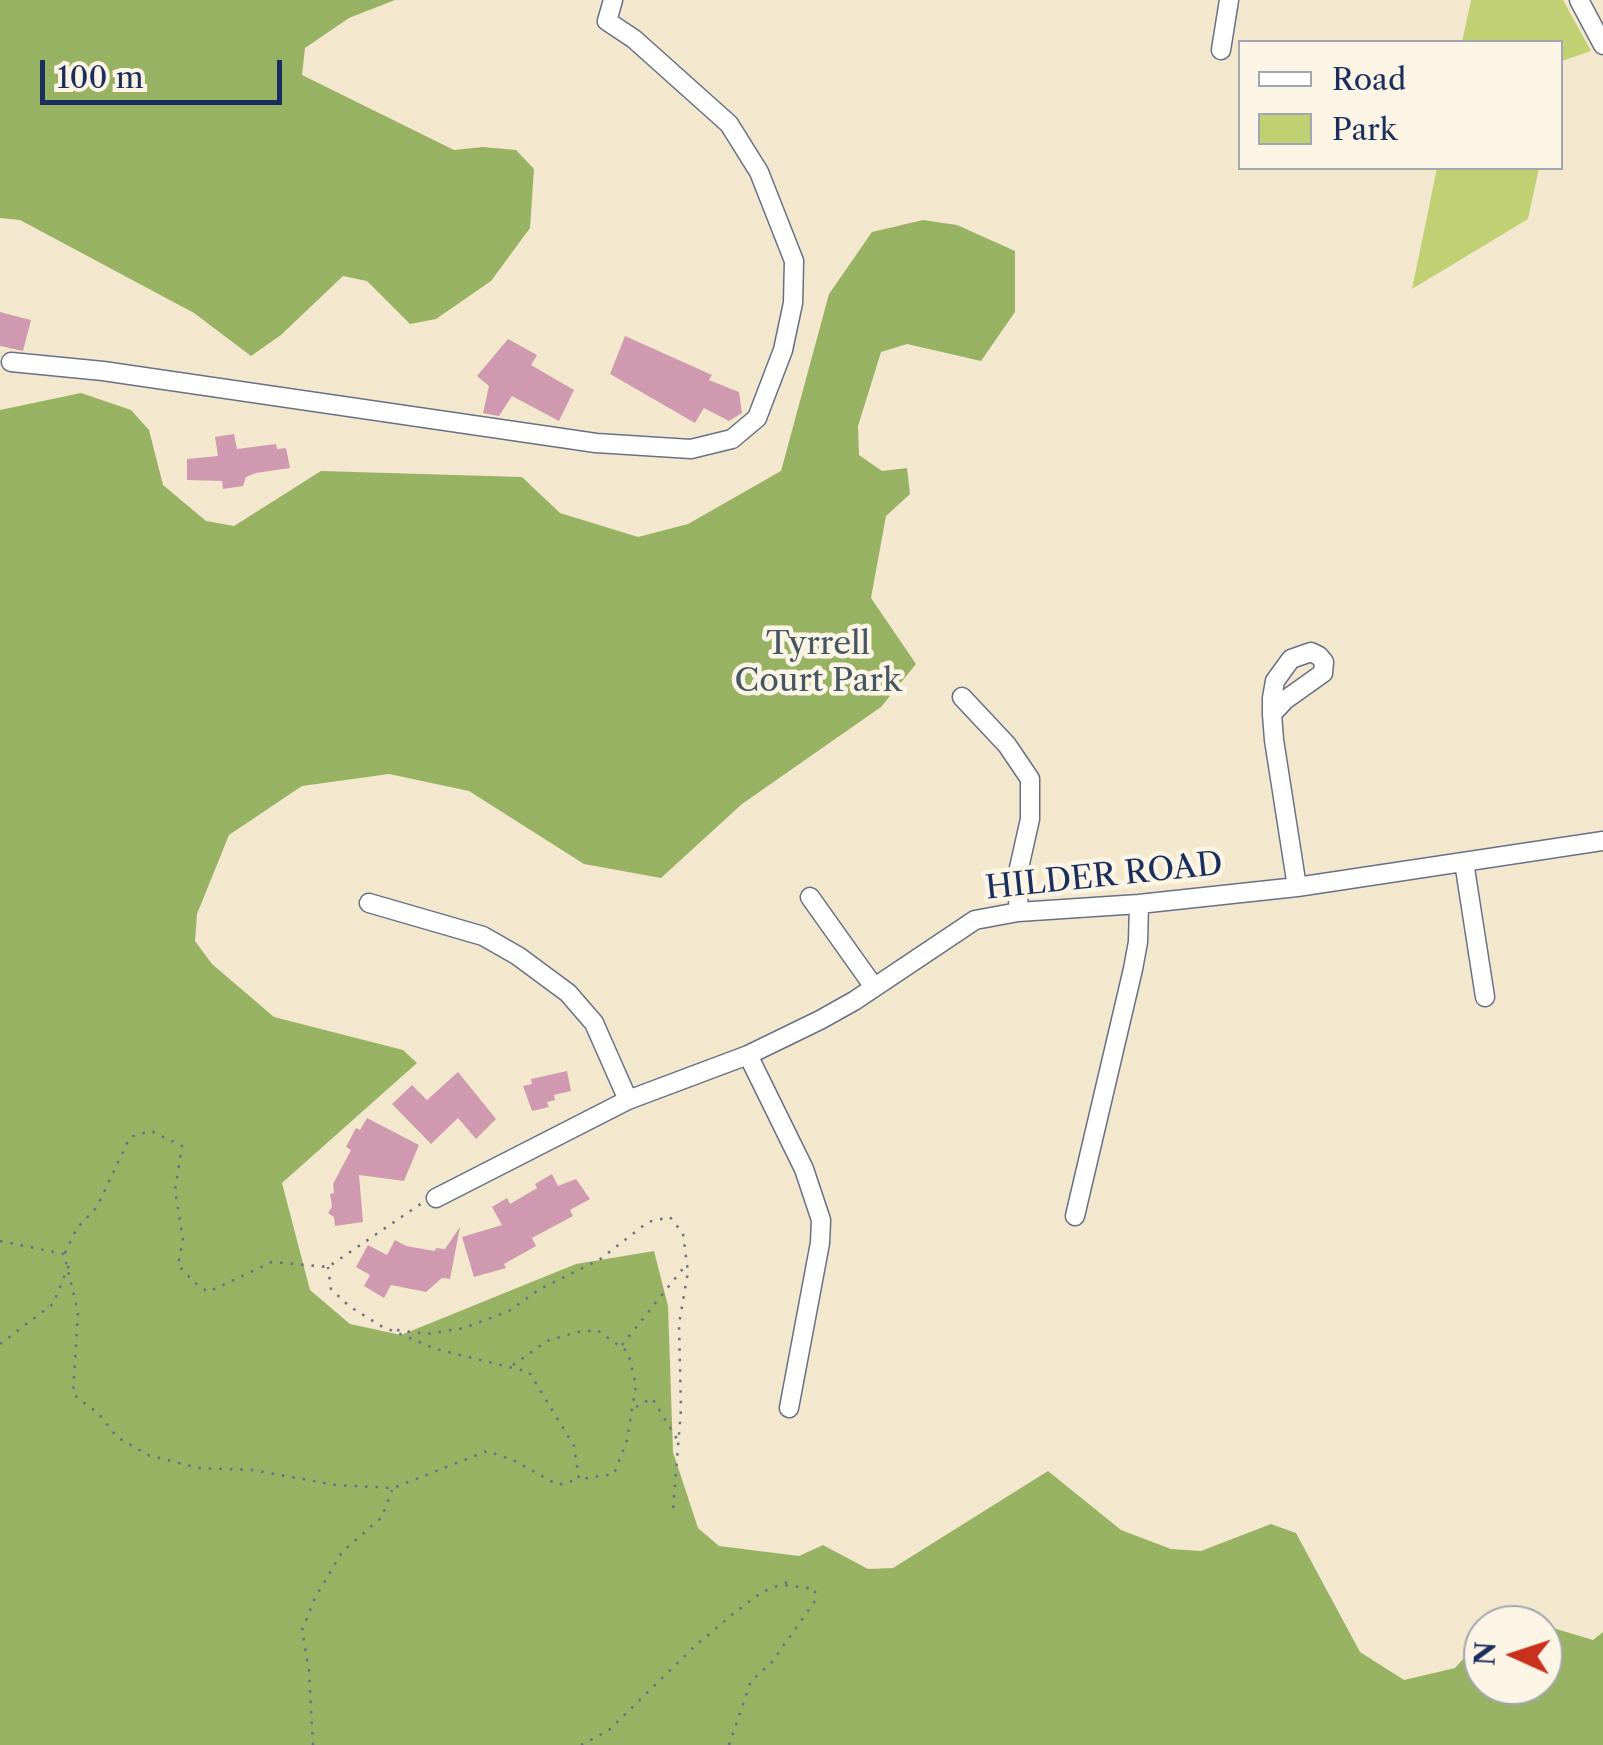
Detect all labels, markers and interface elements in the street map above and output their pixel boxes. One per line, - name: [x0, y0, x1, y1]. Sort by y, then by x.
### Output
- scale bar: [45, 40, 288, 102]
- legend: [1238, 40, 1563, 170]
- text: 100 m: [57, 59, 144, 96]
- text: Road: [1332, 61, 1406, 98]
- text: Park: [1332, 111, 1397, 148]
- park label: Tyrrell Court Park: [735, 626, 901, 701]
- street label: HILDER ROAD: [984, 845, 1224, 909]
- north arrow: [1463, 1605, 1563, 1705]
- text: N: [1467, 1640, 1503, 1667]

